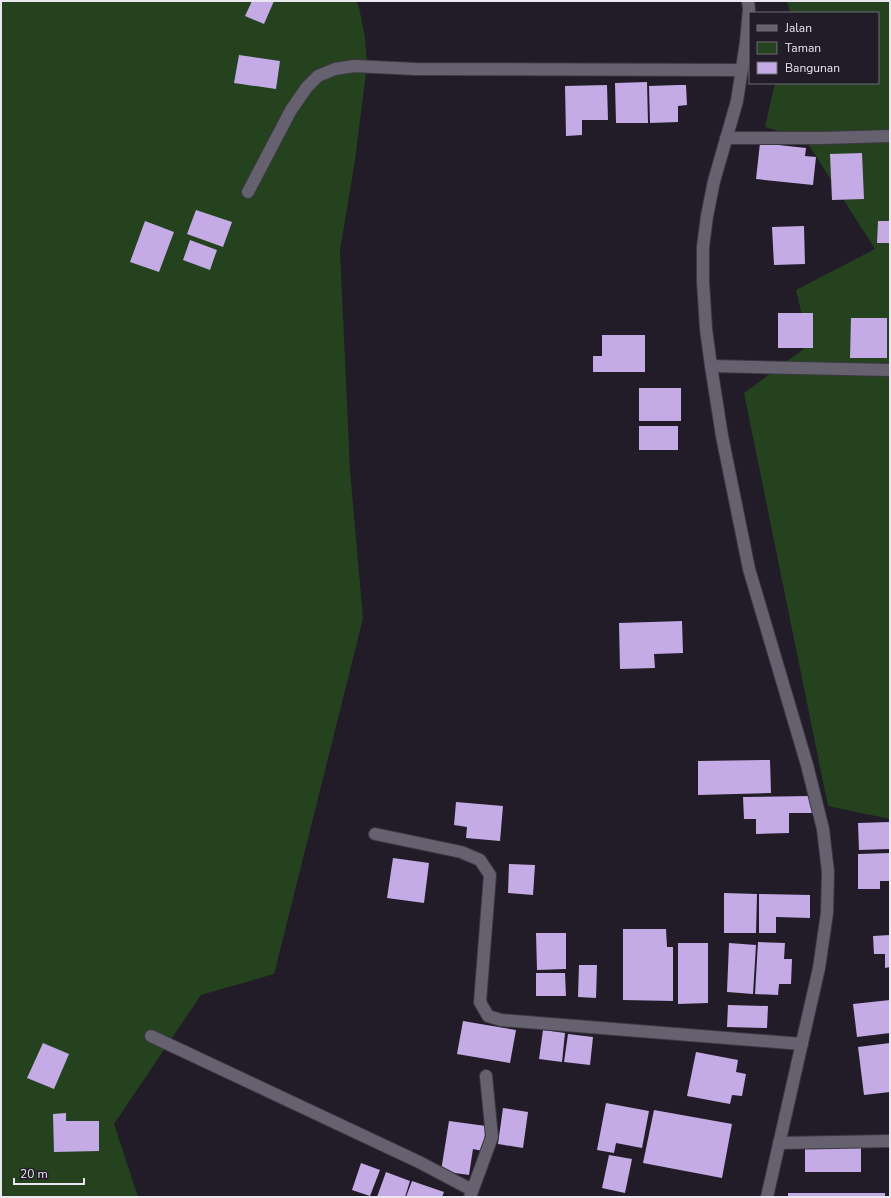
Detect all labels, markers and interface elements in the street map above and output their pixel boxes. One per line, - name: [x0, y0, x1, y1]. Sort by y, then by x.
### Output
- legend: [749, 12, 879, 84]
- text: Jalan: [784, 20, 812, 36]
- text: Taman: [785, 40, 821, 56]
- text: Bangunan: [785, 60, 840, 76]
- scale bar: [14, 1160, 84, 1186]
- text: 20 m: [20, 1166, 48, 1182]

